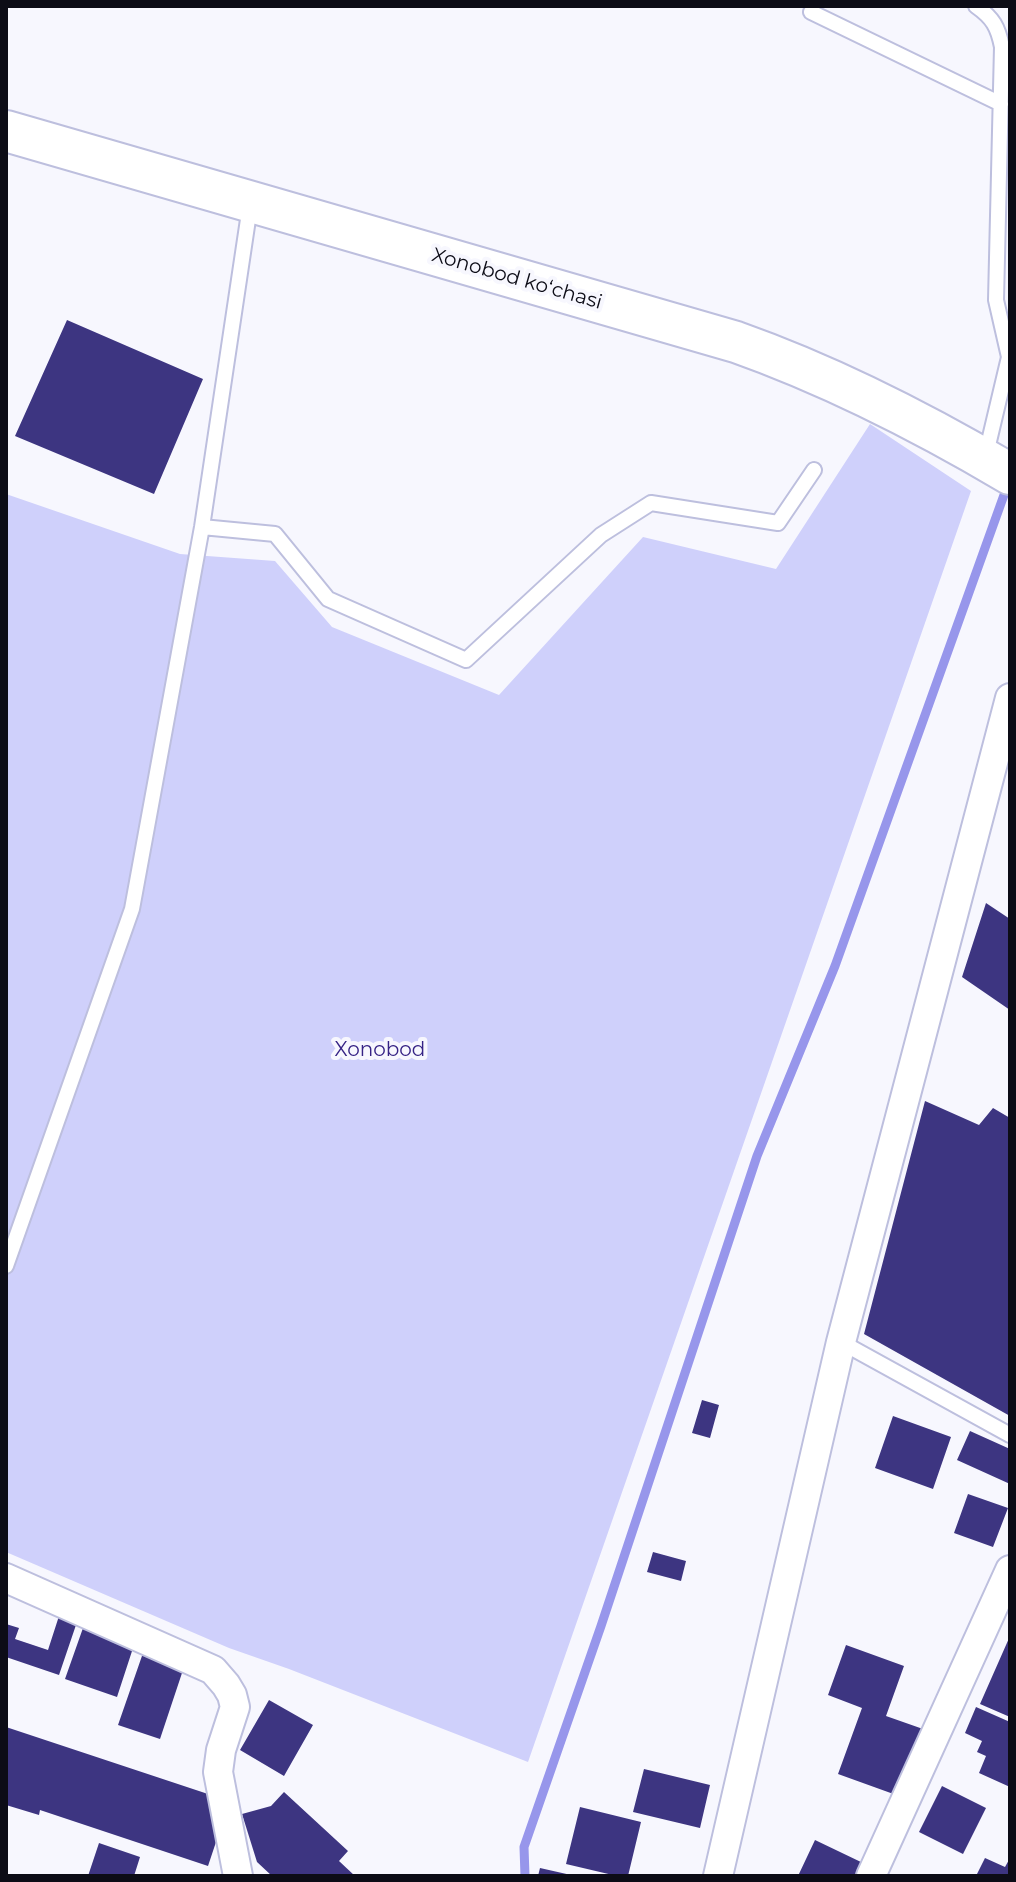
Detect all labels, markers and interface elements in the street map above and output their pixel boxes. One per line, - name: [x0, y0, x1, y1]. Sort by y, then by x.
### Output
- street label: Xonobod koʻchasi: [429, 243, 605, 315]
- park label: Xonobod: [335, 1038, 425, 1062]

